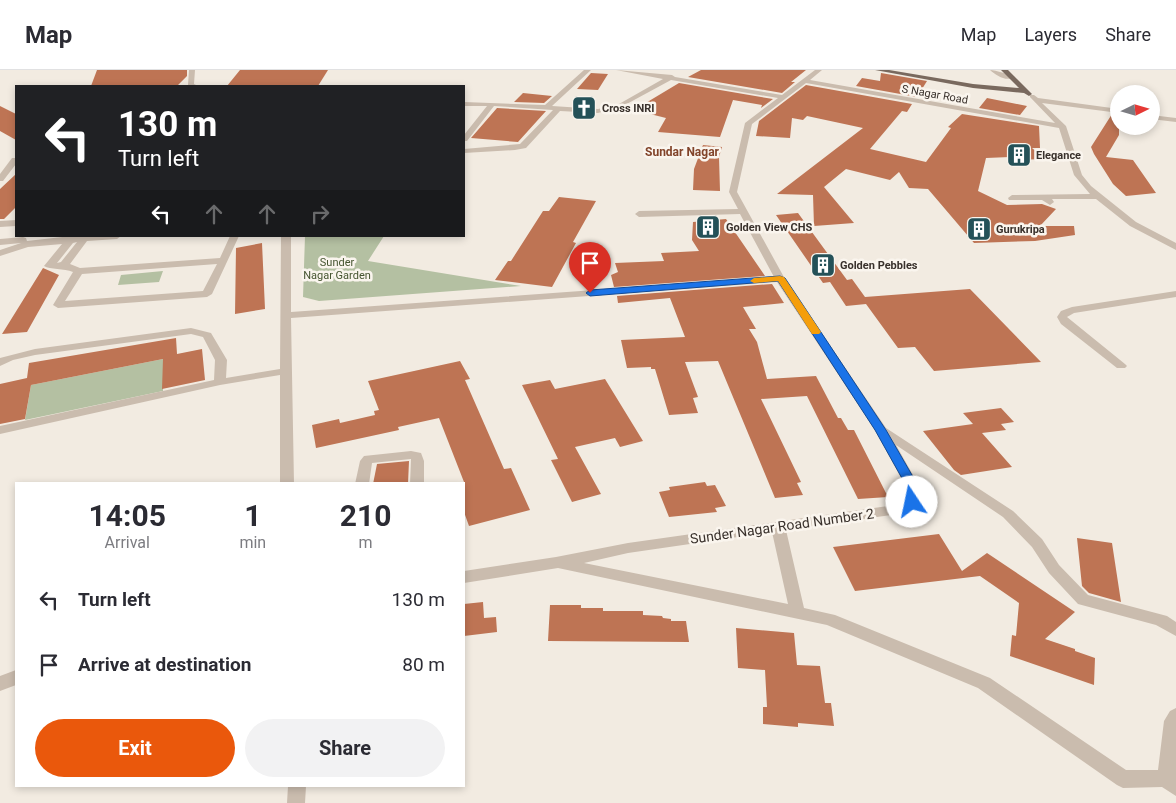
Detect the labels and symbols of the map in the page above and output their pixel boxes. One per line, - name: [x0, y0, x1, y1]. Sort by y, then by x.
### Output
- street label: S Nagar Road: [901, 82, 969, 107]
- north arrow: [1110, 85, 1160, 135]
- church icon: Cross INRI: [571, 95, 597, 121]
- place label: Cross INRI: [602, 102, 655, 115]
- building icon: Elegance: [1006, 142, 1032, 168]
- district label: Sundar Nagar: [645, 145, 720, 159]
- place label: Elegance: [1036, 149, 1081, 162]
- building icon: Golden View CHS: [695, 214, 721, 240]
- building icon: Gurukripa: [966, 216, 992, 242]
- place label: Golden View CHS: [726, 221, 812, 234]
- place label: Gurukripa: [996, 223, 1045, 236]
- pin: [569, 242, 611, 293]
- building icon: Golden Pebbles: [810, 252, 836, 278]
- park label: Sunder Nagar Garden: [303, 256, 371, 282]
- place label: Golden Pebbles: [840, 259, 918, 272]
- position arrow: [885, 475, 937, 527]
- street label: Sunder Nagar Road Number 2: [689, 505, 875, 547]

